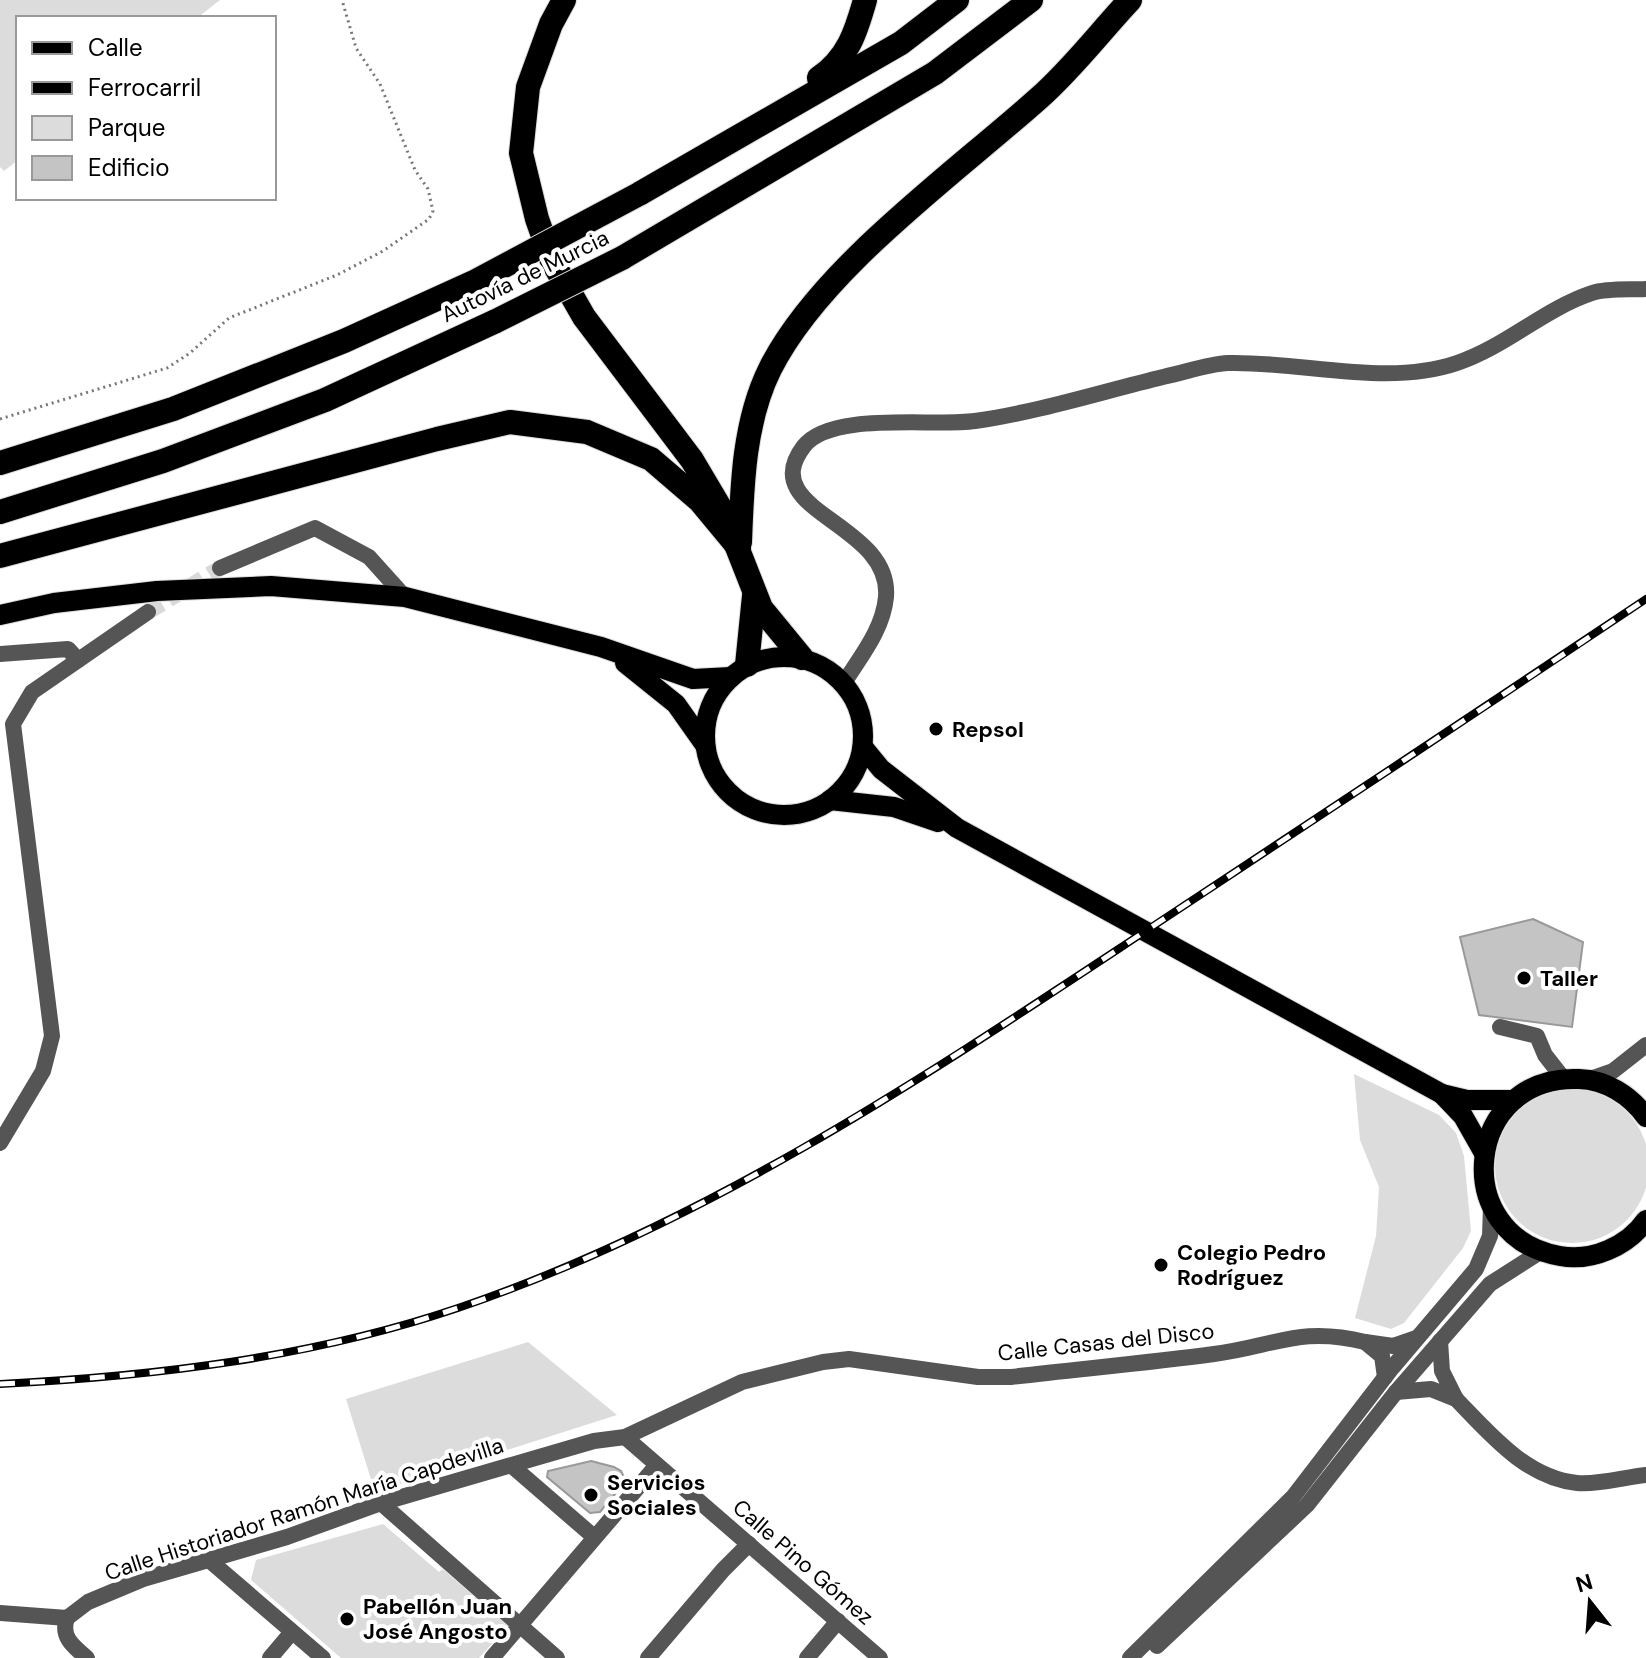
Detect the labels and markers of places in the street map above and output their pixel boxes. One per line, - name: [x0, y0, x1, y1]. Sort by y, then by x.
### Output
- place label: Repsol: [952, 715, 1024, 744]
- marker: Repsol: [927, 720, 945, 738]
- place label: Taller: [1540, 964, 1598, 993]
- marker: Taller: [1515, 969, 1533, 987]
- place label: Colegio Pedro Rodríguez: [1177, 1238, 1326, 1292]
- marker: Colegio Pedro Rodríguez: [1152, 1256, 1170, 1274]
- place label: Servicios Sociales: [607, 1468, 706, 1522]
- marker: Servicios Sociales: [582, 1486, 600, 1504]
- place label: Pabellón Juan José Angosto: [363, 1592, 512, 1646]
- marker: Pabellón Juan José Angosto: [338, 1610, 356, 1628]

